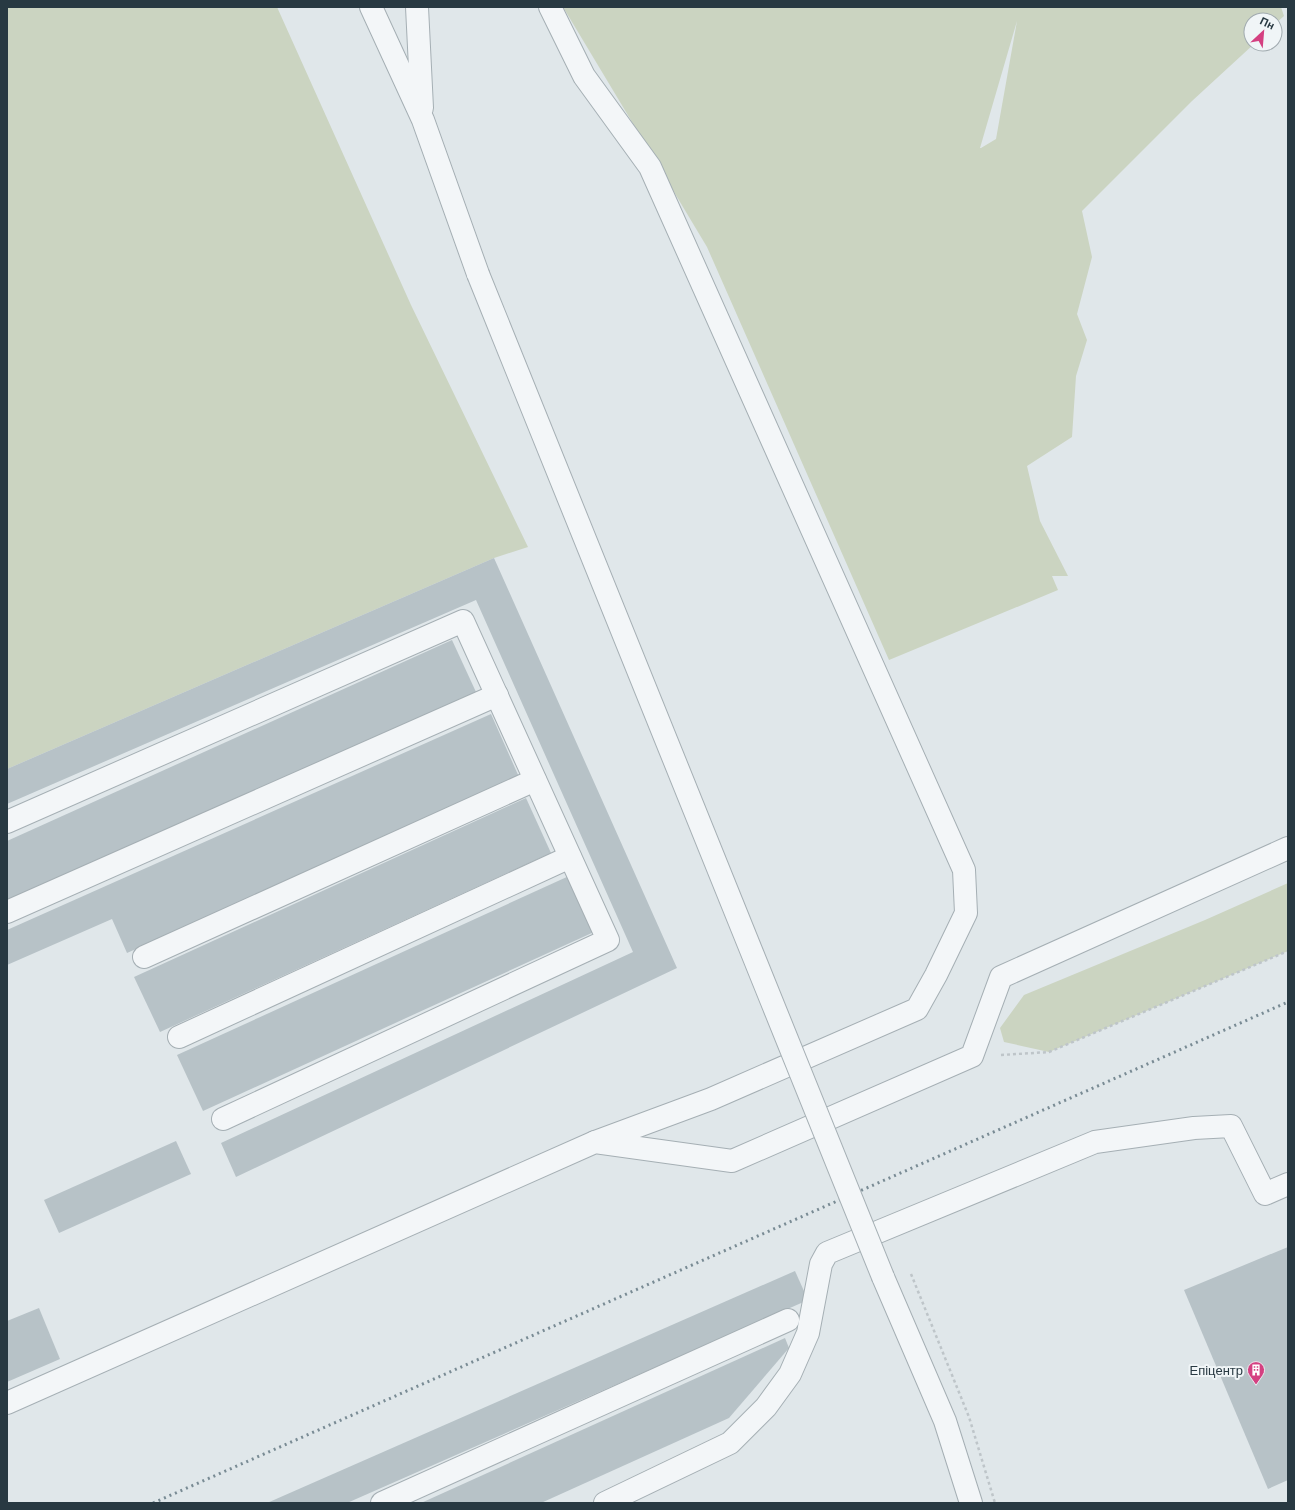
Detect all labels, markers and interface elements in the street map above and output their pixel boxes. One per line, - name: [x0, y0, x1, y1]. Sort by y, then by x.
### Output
- north arrow: [1243, 12, 1283, 52]
- text: Пн: [1258, 14, 1277, 32]
- building icon: Епіцентр: [1246, 1360, 1266, 1385]
- place label: Епіцентр: [1190, 1363, 1243, 1378]

